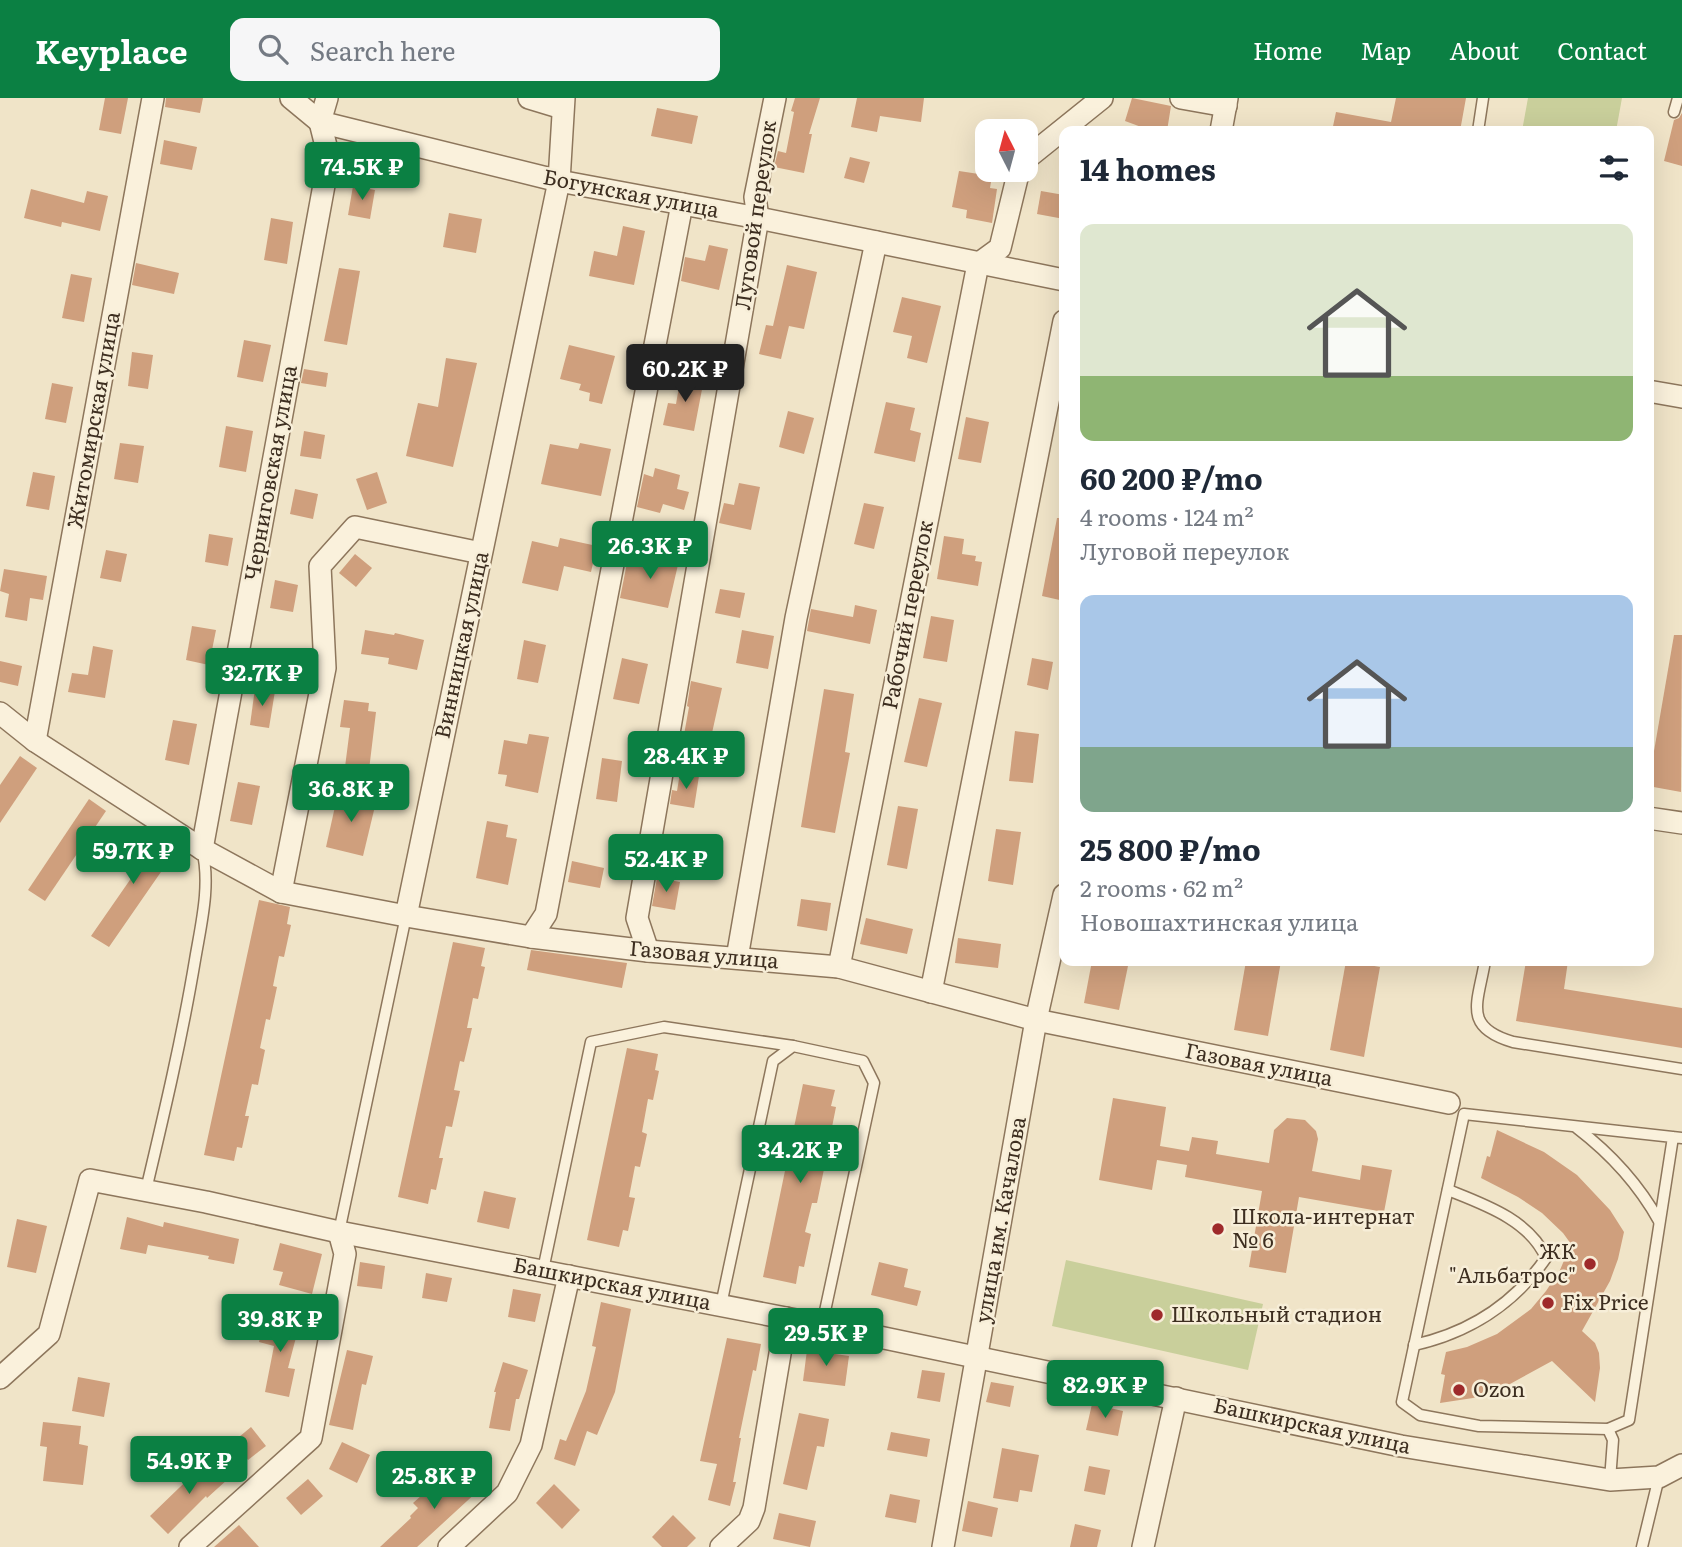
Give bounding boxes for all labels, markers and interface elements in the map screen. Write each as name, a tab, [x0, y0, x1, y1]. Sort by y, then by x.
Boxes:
search box	[230, 18, 720, 81]
text: Keyplace	[35, 25, 188, 74]
icon: search	[254, 30, 292, 68]
text: Search here	[310, 30, 456, 69]
text: Home	[1253, 32, 1322, 67]
text: Map	[1360, 32, 1411, 67]
text: About	[1449, 32, 1519, 67]
text: Contact	[1557, 32, 1647, 67]
street label: Луговой переулок	[725, 117, 782, 311]
north arrow	[975, 119, 1038, 182]
map controls	[975, 119, 1038, 182]
pin: 74.5K ₽	[297, 142, 427, 202]
text: 14 homes	[1080, 146, 1216, 190]
text: 74.5K ₽	[321, 148, 403, 182]
icon: filters	[1595, 149, 1633, 187]
street label: Богунская улица	[541, 159, 723, 224]
icon: home	[1294, 270, 1420, 396]
street label: Житомирская улица	[57, 308, 126, 530]
pin: 60.2K ₽	[620, 344, 750, 404]
text: 60.2K ₽	[642, 350, 728, 384]
street label: Черниговская улица	[234, 362, 303, 583]
text: 60 200 ₽/mo	[1080, 455, 1263, 499]
text: 4 rooms · 124 m²	[1080, 499, 1254, 533]
street label: Рабочий переулок	[872, 517, 939, 712]
pin: 26.3K ₽	[585, 522, 715, 581]
text: 26.3K ₽	[608, 527, 692, 561]
text: Луговой переулок	[1080, 533, 1289, 567]
street label: Винницкая улица	[425, 547, 495, 741]
icon: home	[1294, 641, 1420, 767]
pin: 32.7K ₽	[197, 648, 327, 708]
text: 32.7K ₽	[221, 654, 303, 688]
pin: 28.4K ₽	[621, 732, 751, 791]
text: 28.4K ₽	[644, 737, 728, 771]
pin: 36.8K ₽	[286, 764, 416, 824]
text: 36.8K ₽	[308, 770, 394, 804]
pin: 59.7K ₽	[68, 826, 198, 886]
text: 25 800 ₽/mo	[1080, 826, 1261, 870]
text: 59.7K ₽	[92, 832, 174, 866]
pin: 52.4K ₽	[601, 834, 731, 894]
text: 52.4K ₽	[624, 840, 708, 874]
text: 2 rooms · 62 m²	[1080, 870, 1243, 904]
text: Новошахтинская улица	[1080, 904, 1358, 938]
street label: Газовая улица	[628, 931, 781, 975]
street label: Газовая улица	[1183, 1033, 1337, 1092]
street label: улица им. Качалова	[965, 1113, 1032, 1325]
pin: 34.2K ₽	[735, 1126, 865, 1185]
text: 34.2K ₽	[758, 1131, 842, 1165]
place label: Школа-интернат № 6	[1232, 1199, 1415, 1254]
marker: Школа-интернат № 6	[1210, 1221, 1226, 1237]
place label: ЖК "Альбатрос"	[1449, 1234, 1577, 1289]
street label: Башкирская улица	[511, 1247, 715, 1316]
marker: ЖК "Альбатрос"	[1582, 1256, 1598, 1272]
place label: Fix Price	[1562, 1285, 1649, 1316]
pin: 39.8K ₽	[215, 1294, 345, 1354]
marker: Fix Price	[1540, 1295, 1556, 1311]
place label: Школьный стадион	[1171, 1297, 1382, 1328]
text: 39.8K ₽	[238, 1300, 322, 1334]
marker: Школьный стадион	[1149, 1307, 1165, 1323]
pin: 29.5K ₽	[761, 1308, 891, 1368]
text: 29.5K ₽	[784, 1314, 868, 1348]
pin: 82.9K ₽	[1040, 1360, 1170, 1420]
text: 82.9K ₽	[1063, 1366, 1147, 1400]
place label: Ozon	[1473, 1372, 1525, 1403]
marker: Ozon	[1451, 1382, 1467, 1398]
street label: Башкирская улица	[1211, 1387, 1415, 1460]
pin: 54.9K ₽	[124, 1436, 254, 1496]
text: 54.9K ₽	[146, 1442, 232, 1476]
pin: 25.8K ₽	[369, 1452, 499, 1511]
text: 25.8K ₽	[392, 1457, 476, 1491]

